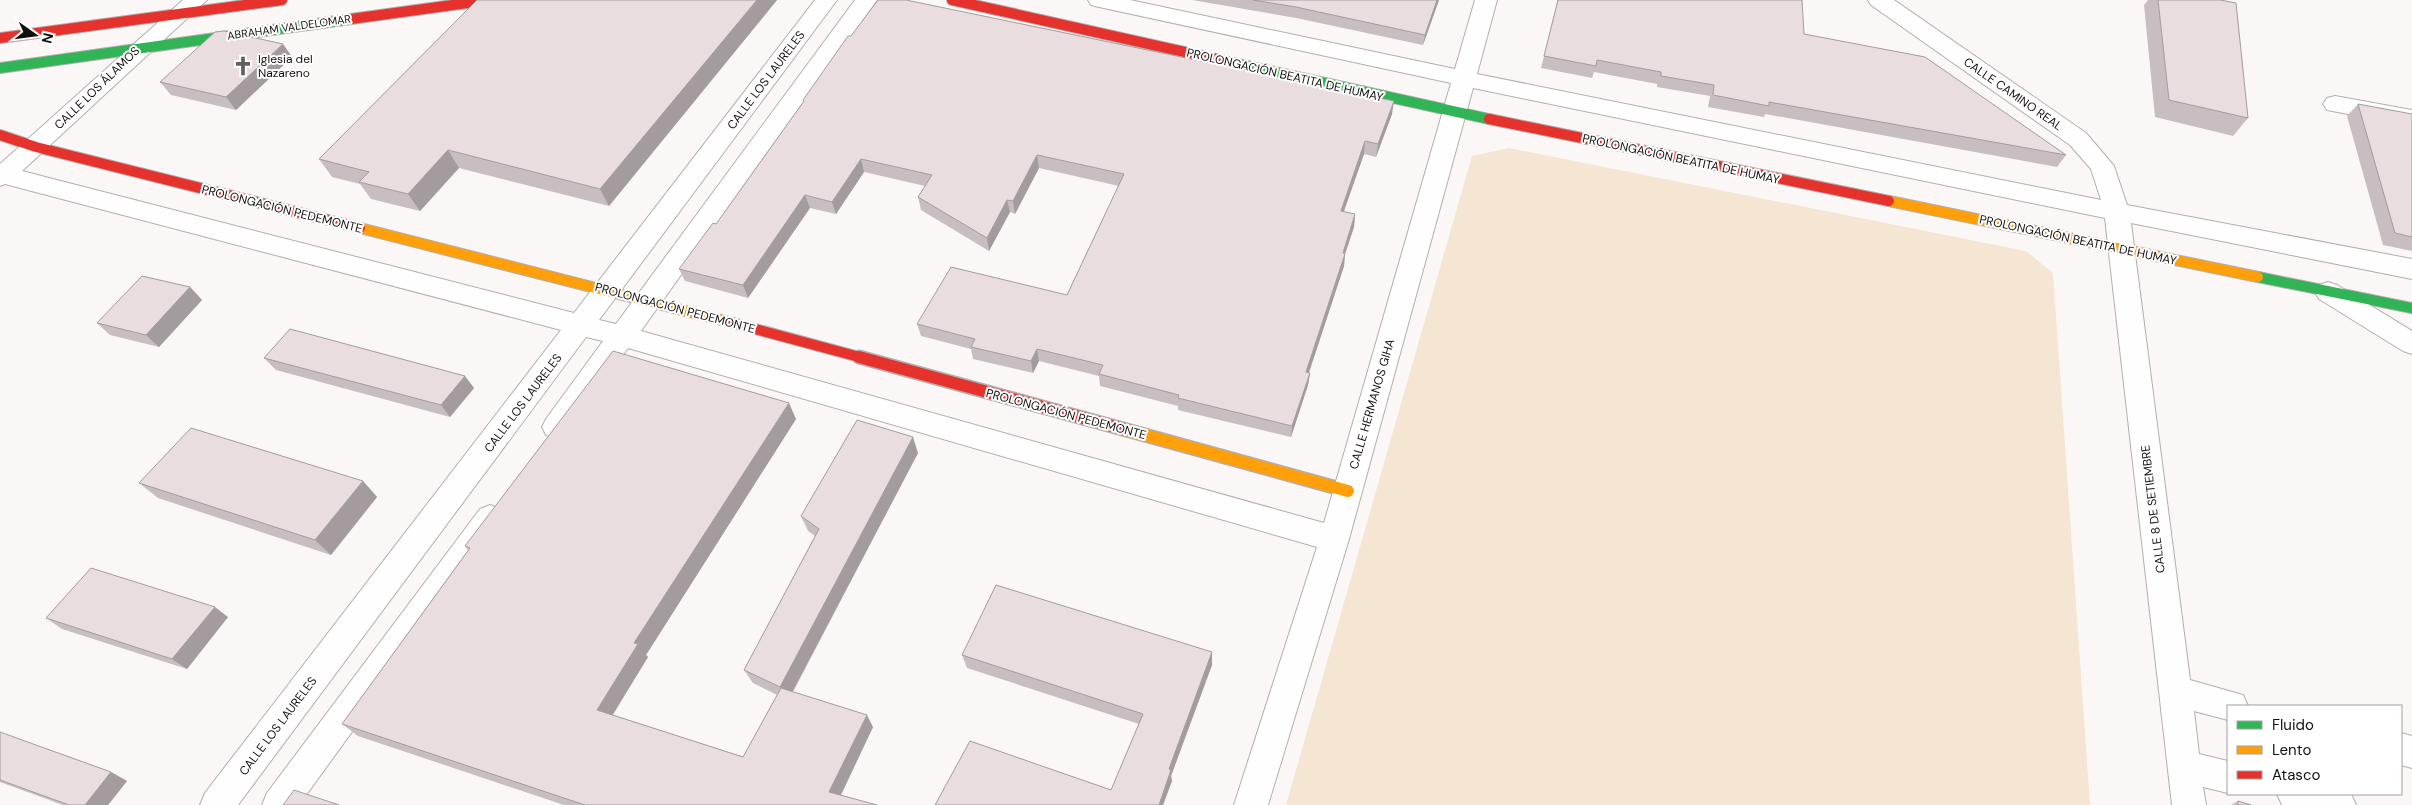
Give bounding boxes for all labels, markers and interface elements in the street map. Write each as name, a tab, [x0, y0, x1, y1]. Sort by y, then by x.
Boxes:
north arrow	[10, 10, 60, 60]
street label: ABRAHAM VALDELOMAR	[226, 11, 352, 43]
street label: CALLE LOS LAURELES	[724, 27, 808, 133]
text: N	[38, 31, 58, 45]
street label: CALLE LOS ÁLAMOS	[51, 43, 143, 133]
street label: PROLONGACIÓN BEATITA DE HUMAY	[1185, 45, 1385, 105]
place label: Iglesia del Nazareno	[258, 51, 313, 81]
street label: CALLE CAMINO REAL	[1960, 54, 2066, 134]
church icon: Iglesia del Nazareno	[232, 55, 254, 77]
street label: PROLONGACIÓN BEATITA DE HUMAY	[1581, 130, 1781, 188]
street label: PROLONGACIÓN PEDEMONTE	[200, 181, 364, 237]
street label: PROLONGACIÓN BEATITA DE HUMAY	[1978, 211, 2178, 269]
street label: PROLONGACIÓN PEDEMONTE	[593, 279, 757, 337]
street label: CALLE HERMANOS GIHA	[1346, 337, 1398, 471]
street label: CALLE LOS LAURELES	[481, 350, 565, 456]
street label: PROLONGACIÓN PEDEMONTE	[984, 385, 1148, 443]
street label: CALLE 8 DE SETIEMBRE	[2137, 444, 2169, 574]
street label: CALLE LOS LAURELES	[236, 673, 320, 779]
legend	[2227, 705, 2402, 795]
text: Fluido	[2272, 715, 2314, 735]
text: Lento	[2272, 740, 2311, 760]
text: Atasco	[2272, 765, 2320, 785]

